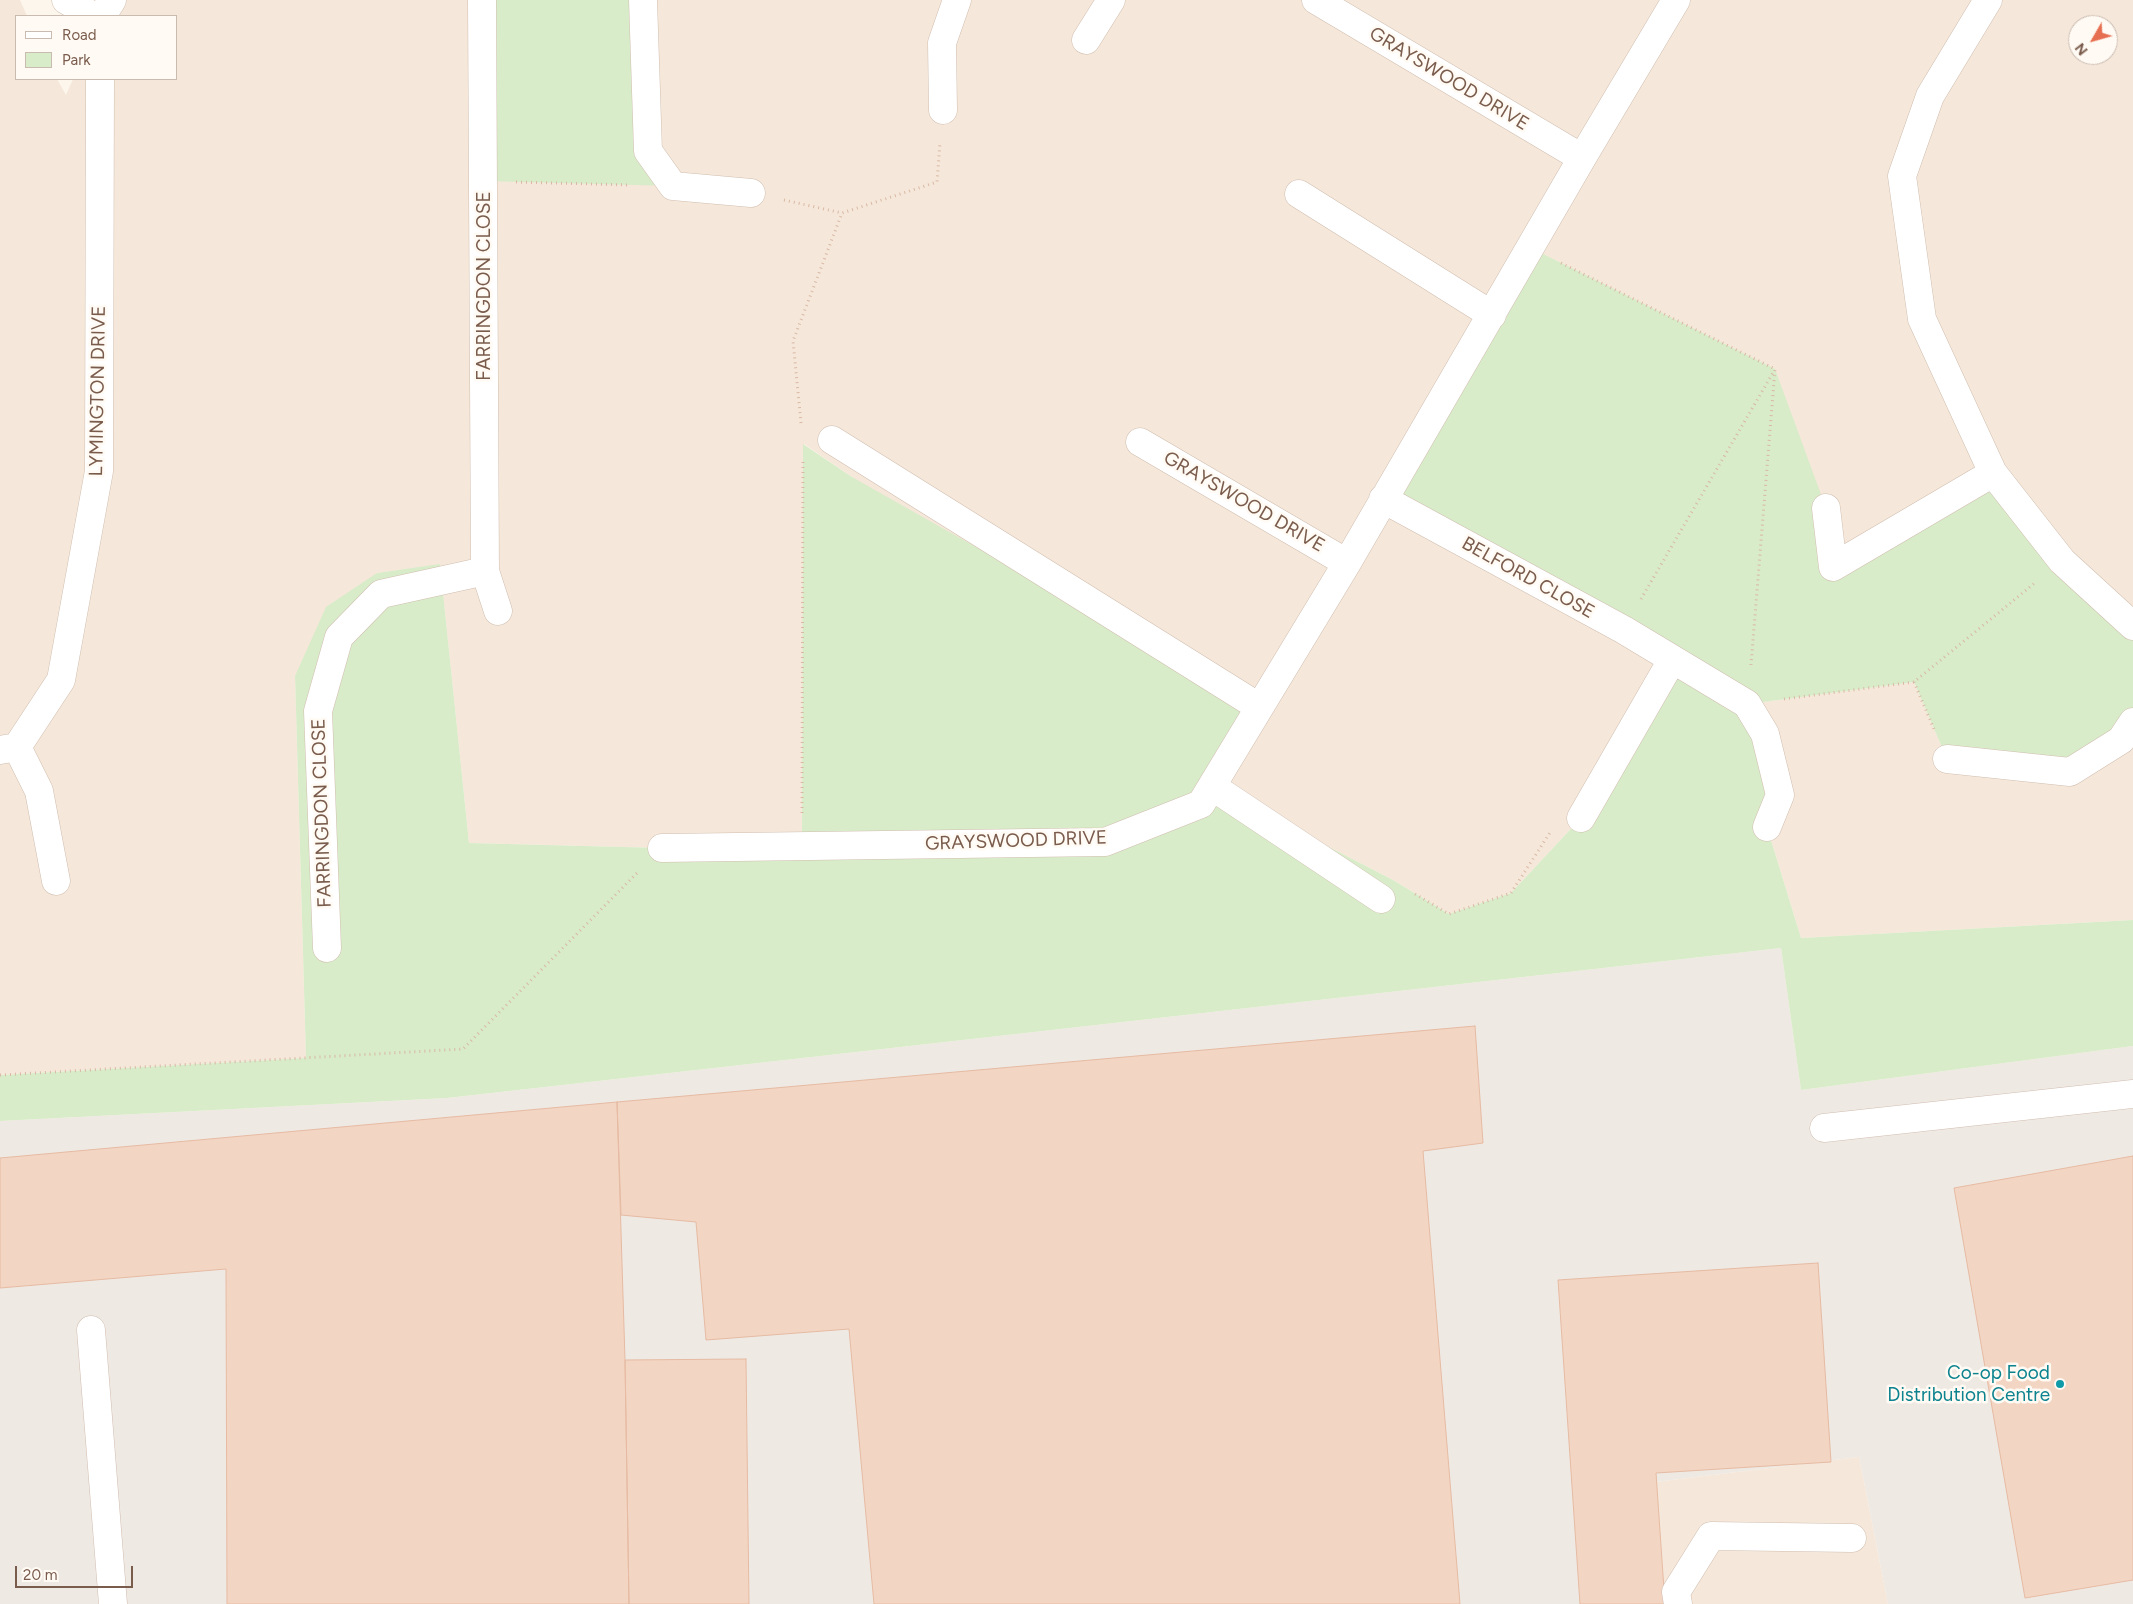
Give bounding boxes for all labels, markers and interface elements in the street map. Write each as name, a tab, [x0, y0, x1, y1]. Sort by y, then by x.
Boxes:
legend	[15, 15, 178, 80]
north arrow	[2068, 15, 2118, 65]
street label: GRAYSWOOD DRIVE	[1365, 22, 1533, 136]
text: Road	[62, 26, 97, 44]
text: N	[2072, 39, 2092, 58]
text: Park	[62, 51, 91, 69]
street label: FARRINGDON CLOSE	[473, 191, 495, 381]
street label: LYMINGTON DRIVE	[85, 305, 111, 477]
street label: GRAYSWOOD DRIVE	[1159, 447, 1329, 557]
street label: BELFORD CLOSE	[1458, 532, 1598, 624]
street label: FARRINGDON CLOSE	[307, 718, 337, 908]
street label: GRAYSWOOD DRIVE	[925, 826, 1107, 856]
place label: Co-op Food Distribution Centre	[1887, 1362, 2050, 1406]
marker: Co-op Food Distribution Centre	[2054, 1378, 2066, 1390]
scale bar	[18, 1556, 135, 1588]
text: 20 m	[23, 1566, 57, 1584]

